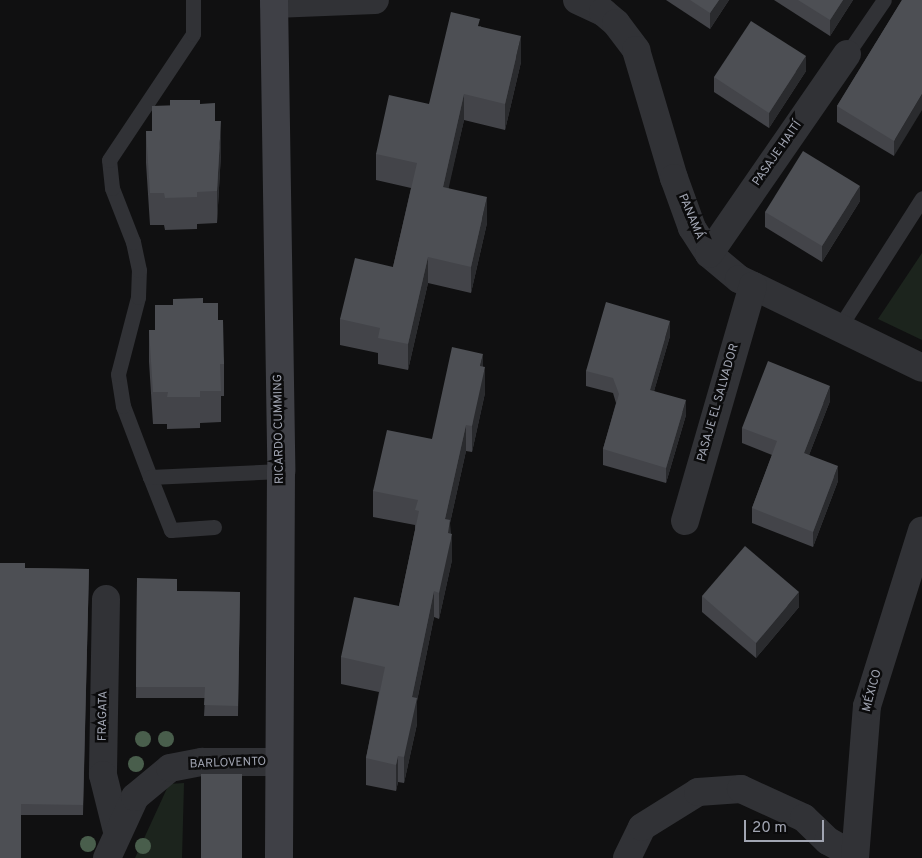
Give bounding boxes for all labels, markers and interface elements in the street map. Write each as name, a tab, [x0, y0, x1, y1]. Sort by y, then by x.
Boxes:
street label: PASAJE HAITÍ	[750, 119, 806, 189]
street label: PANAMÁ	[674, 192, 706, 242]
street label: PASAJE EL SALVADOR	[695, 342, 743, 464]
street label: RICARDO CUMMING	[272, 374, 288, 484]
street label: MÉXICO	[860, 668, 886, 714]
street label: FRAGATA	[96, 691, 112, 741]
street label: BARLOVENTO	[189, 755, 267, 773]
scale bar	[747, 810, 827, 842]
text: 20 m	[752, 819, 787, 838]

